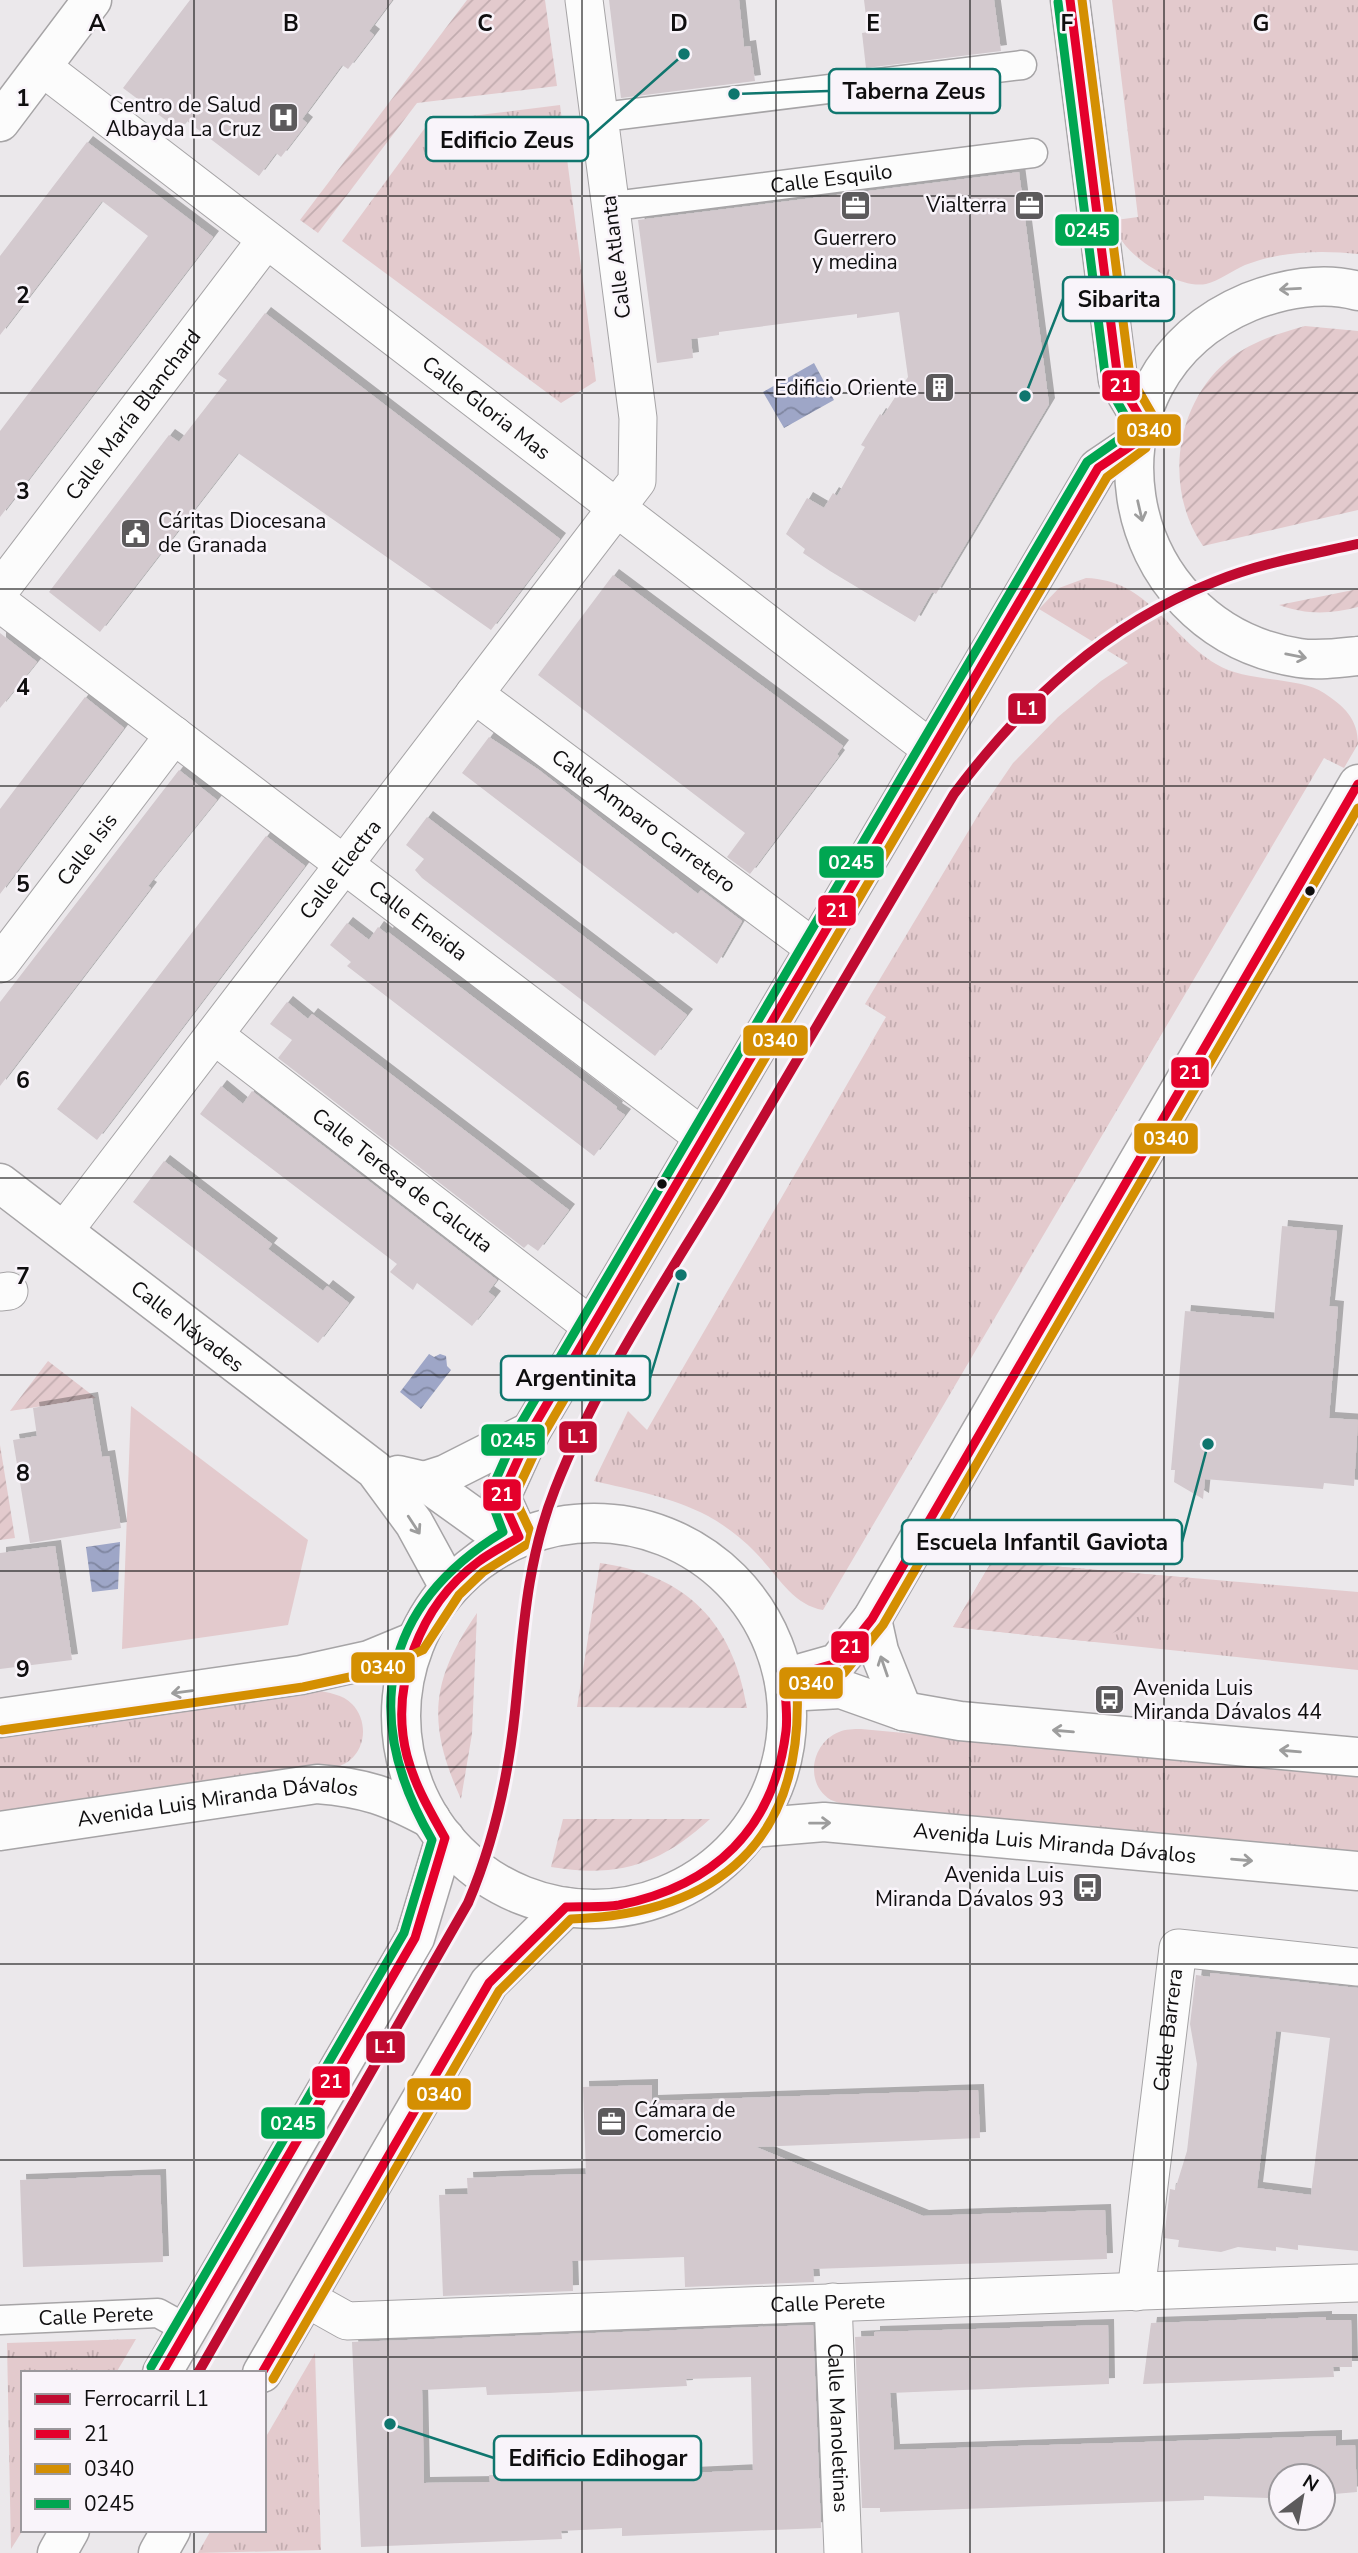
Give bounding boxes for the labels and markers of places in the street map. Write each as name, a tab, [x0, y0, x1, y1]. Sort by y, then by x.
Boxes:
callout: Taberna Zeus	[829, 69, 1000, 113]
place label: Centro de Salud Albayda La Cruz	[106, 91, 261, 143]
hospital icon: Centro de Salud Albayda La Cruz	[267, 100, 301, 134]
callout: Edificio Zeus	[426, 117, 588, 161]
office icon: Vialterra	[1013, 188, 1047, 222]
office icon: Guerrero y medina	[838, 189, 872, 223]
place label: Vialterra	[925, 191, 1007, 219]
place label: Guerrero y medina	[812, 224, 898, 276]
callout: Sibarita	[1063, 277, 1174, 321]
building icon: Edificio Oriente	[923, 371, 957, 405]
place label: Edificio Oriente	[774, 374, 917, 402]
place label: Cáritas Diocesana de Granada	[158, 507, 326, 559]
public building icon: Cáritas Diocesana de Granada	[118, 516, 152, 550]
unlabelled marker	[1303, 884, 1317, 898]
unlabelled marker	[655, 1177, 669, 1191]
callout: Argentinita	[501, 1356, 650, 1400]
callout: Escuela Infantil Gaviota	[902, 1520, 1182, 1564]
place label: Avenida Luis Miranda Dávalos 44	[1133, 1674, 1322, 1726]
bus stop icon: Avenida Luis Miranda Dávalos 44	[1093, 1683, 1127, 1717]
place label: Avenida Luis Miranda Dávalos 93	[875, 1861, 1064, 1913]
bus stop icon: Avenida Luis Miranda Dávalos 93	[1070, 1870, 1104, 1904]
place label: Cámara de Comercio	[634, 2096, 735, 2148]
office icon: Cámara de Comercio	[594, 2105, 628, 2139]
callout: Edificio Edihogar	[494, 2436, 701, 2480]

